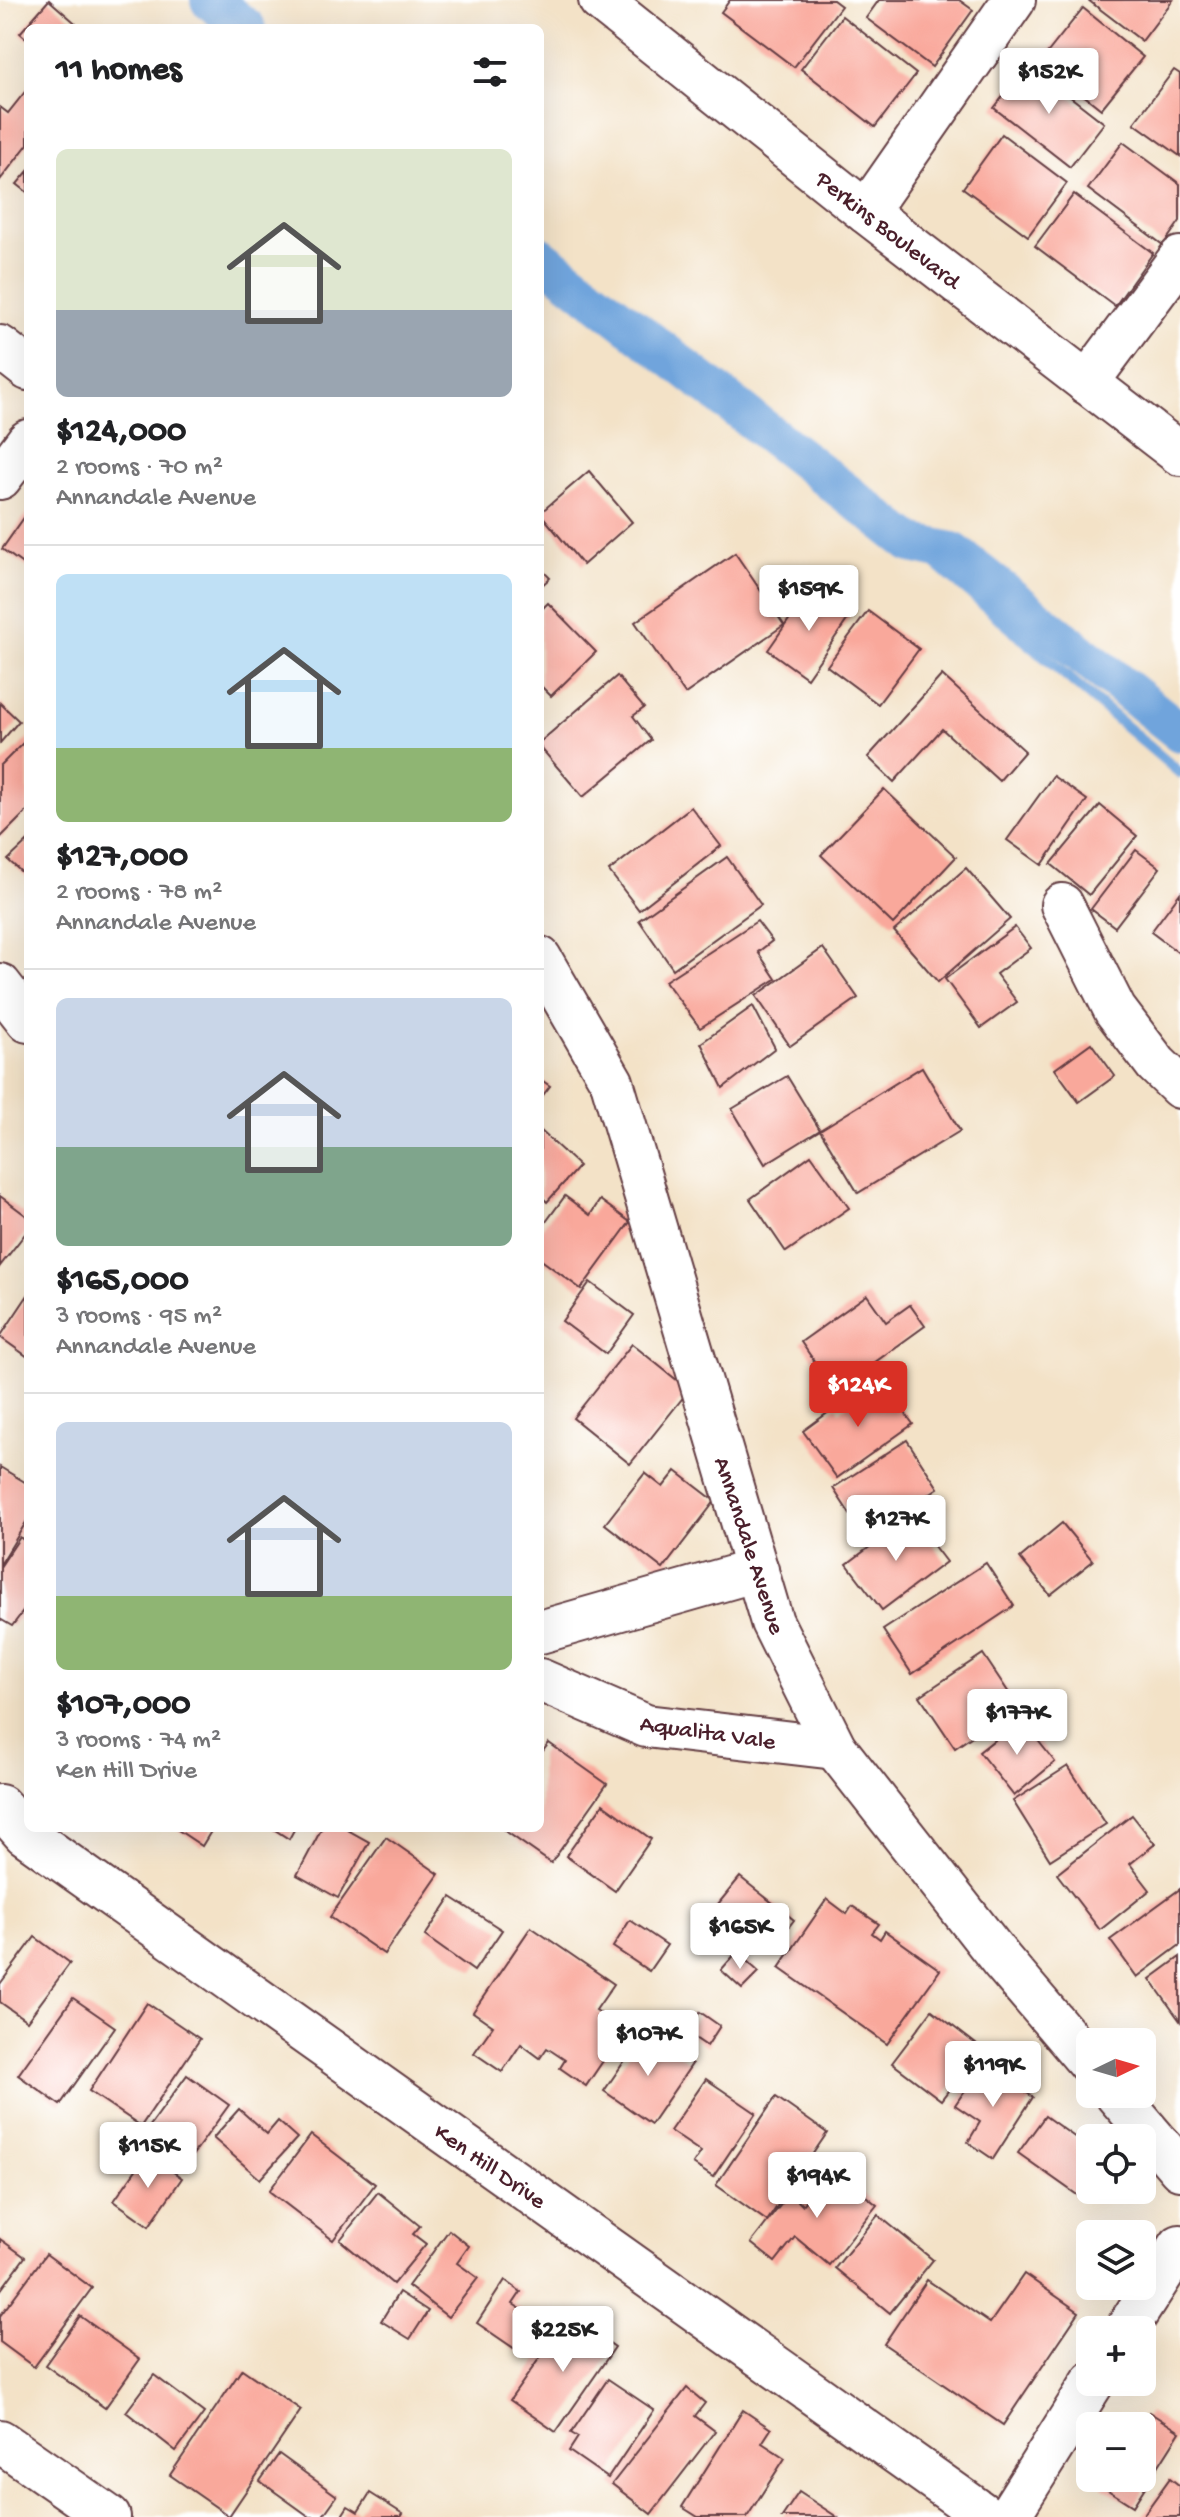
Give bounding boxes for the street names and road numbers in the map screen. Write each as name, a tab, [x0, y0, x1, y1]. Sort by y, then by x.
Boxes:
street label: Perkins Boulevard	[808, 166, 967, 299]
street label: Annandale Avenue	[705, 1454, 790, 1639]
street label: Aqualita Vale	[638, 1711, 778, 1758]
street label: Ken Hill Drive	[427, 2119, 551, 2217]

